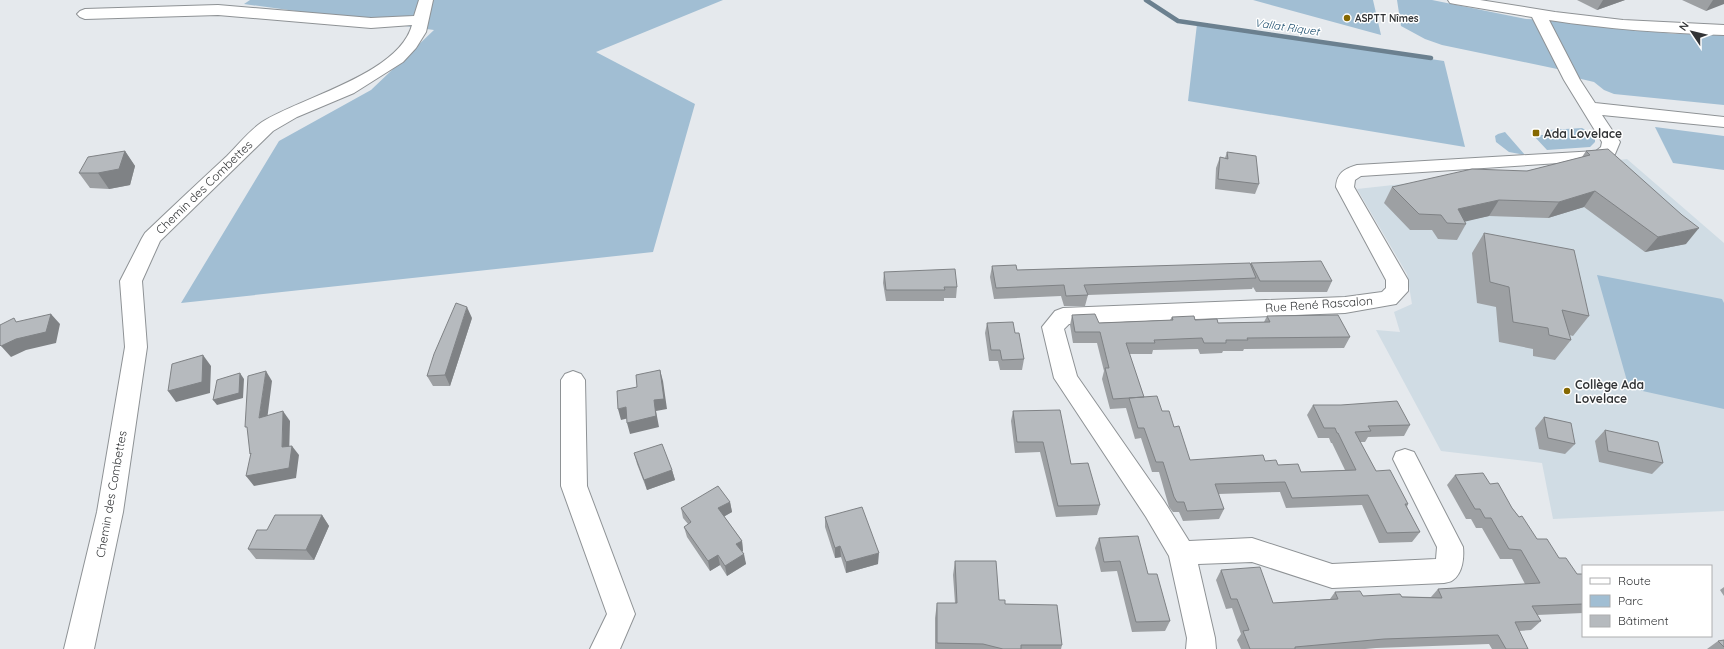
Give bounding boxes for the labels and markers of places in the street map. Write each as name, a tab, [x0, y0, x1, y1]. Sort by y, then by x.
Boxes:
place label: ASPTT Nîmes	[1355, 12, 1419, 25]
marker: ASPTT Nîmes	[1342, 13, 1352, 23]
place label: Ada Lovelace	[1544, 126, 1622, 141]
marker: Ada Lovelace	[1531, 128, 1541, 138]
place label: Collège Ada Lovelace	[1575, 377, 1644, 406]
marker: Collège Ada Lovelace	[1562, 386, 1572, 396]

